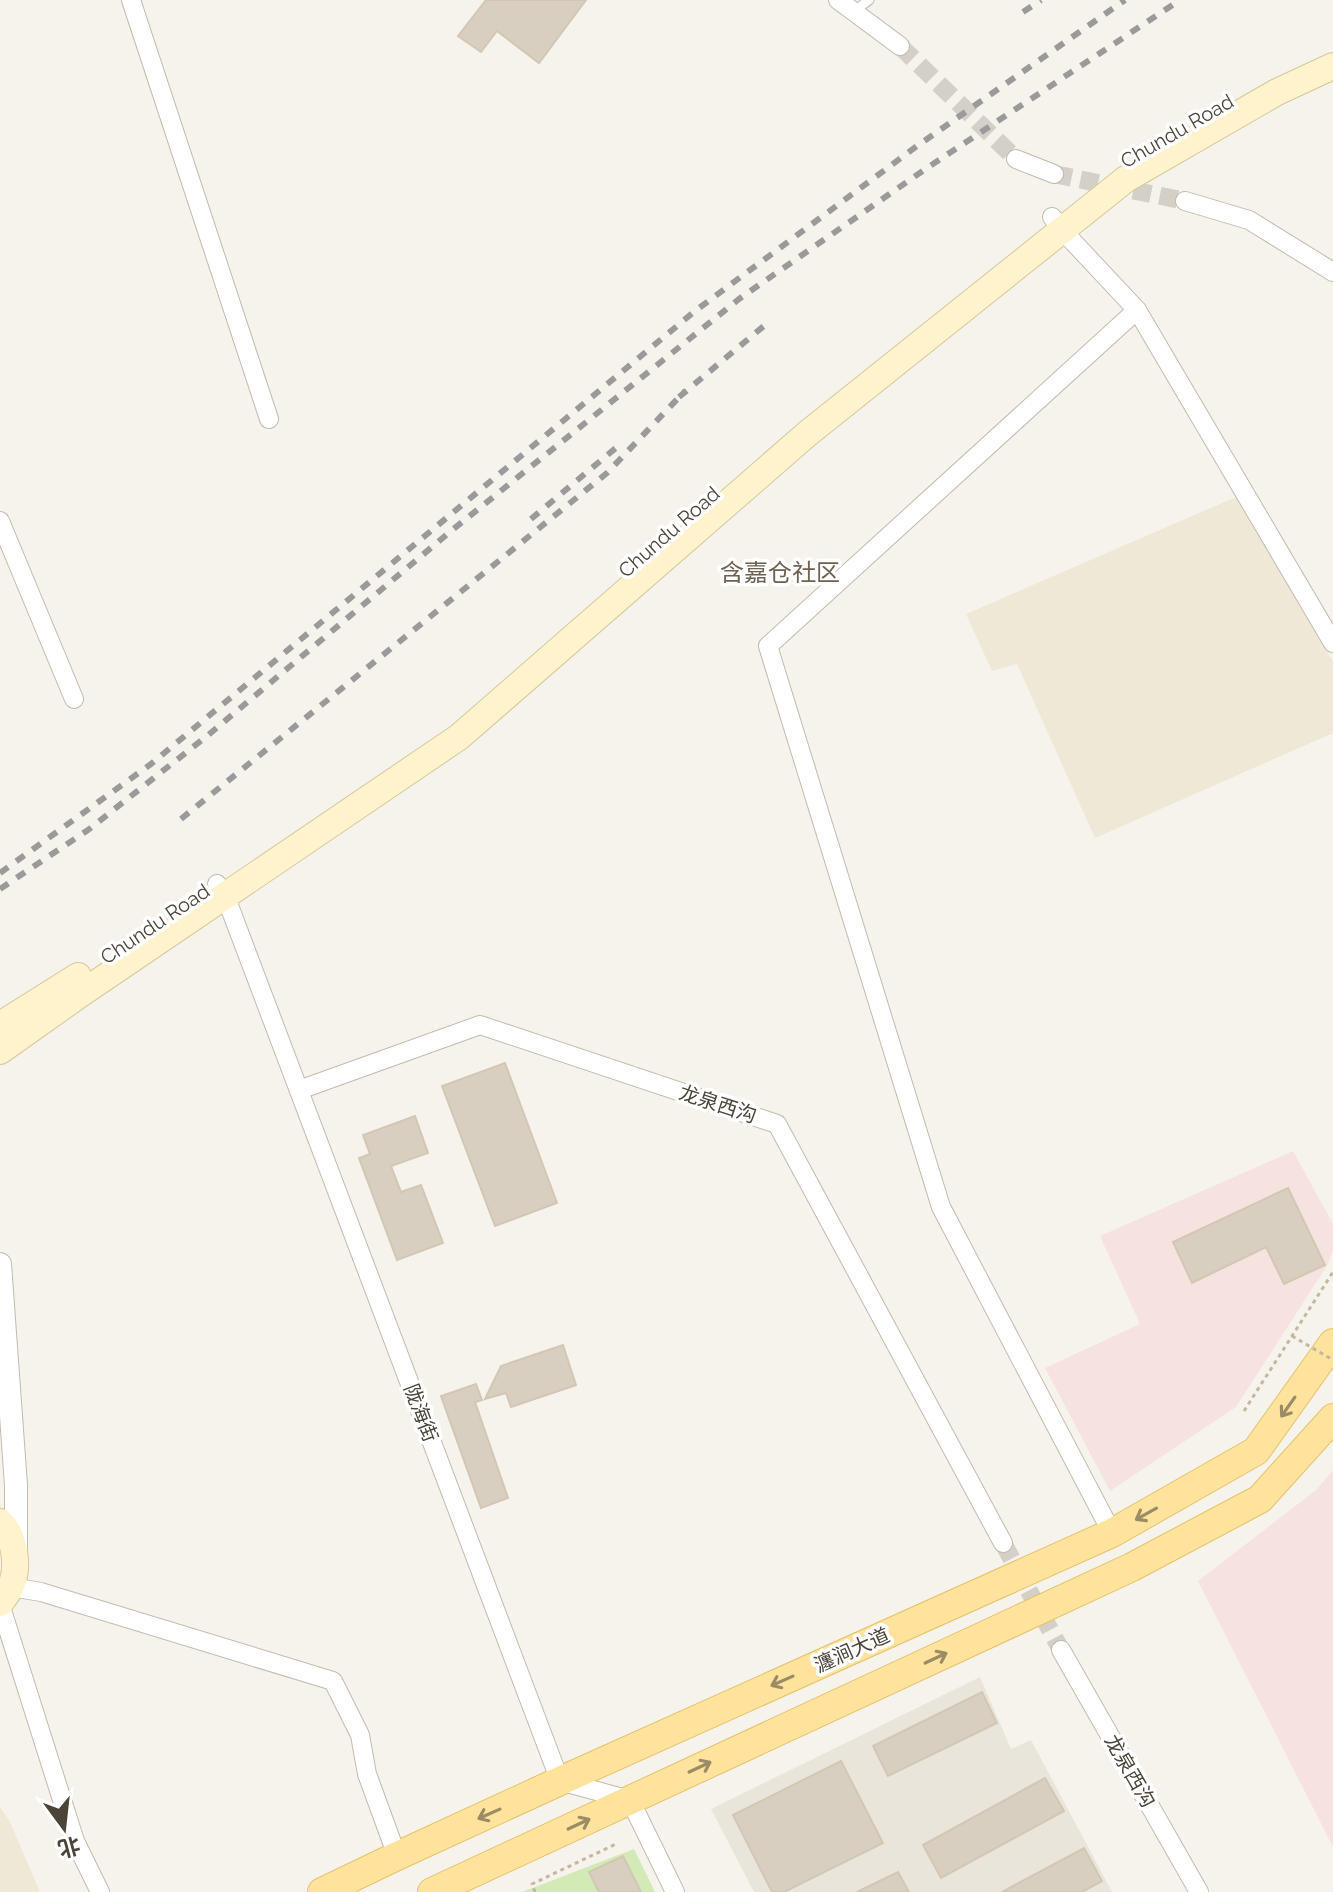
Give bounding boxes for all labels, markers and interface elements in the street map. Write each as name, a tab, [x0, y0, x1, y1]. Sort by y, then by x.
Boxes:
street label: Chundu Road	[1116, 89, 1238, 173]
street label: Chundu Road	[613, 482, 725, 582]
district label: 含嘉仓社区	[720, 558, 840, 587]
street label: Chundu Road	[96, 879, 214, 969]
street label: 龙泉西沟	[676, 1080, 760, 1128]
street label: 陇海街	[399, 1381, 443, 1445]
one-way arrow	[1280, 1395, 1296, 1417]
one-way arrow	[1134, 1507, 1158, 1522]
street label: 瀍涧大道	[811, 1623, 893, 1677]
one-way arrow	[924, 1649, 948, 1664]
one-way arrow	[771, 1674, 795, 1689]
street label: 龙泉西沟	[1100, 1730, 1160, 1812]
one-way arrow	[688, 1759, 712, 1774]
north arrow	[24, 1788, 104, 1868]
one-way arrow	[477, 1807, 502, 1822]
one-way arrow	[567, 1816, 591, 1831]
text: 北	[55, 1832, 83, 1863]

